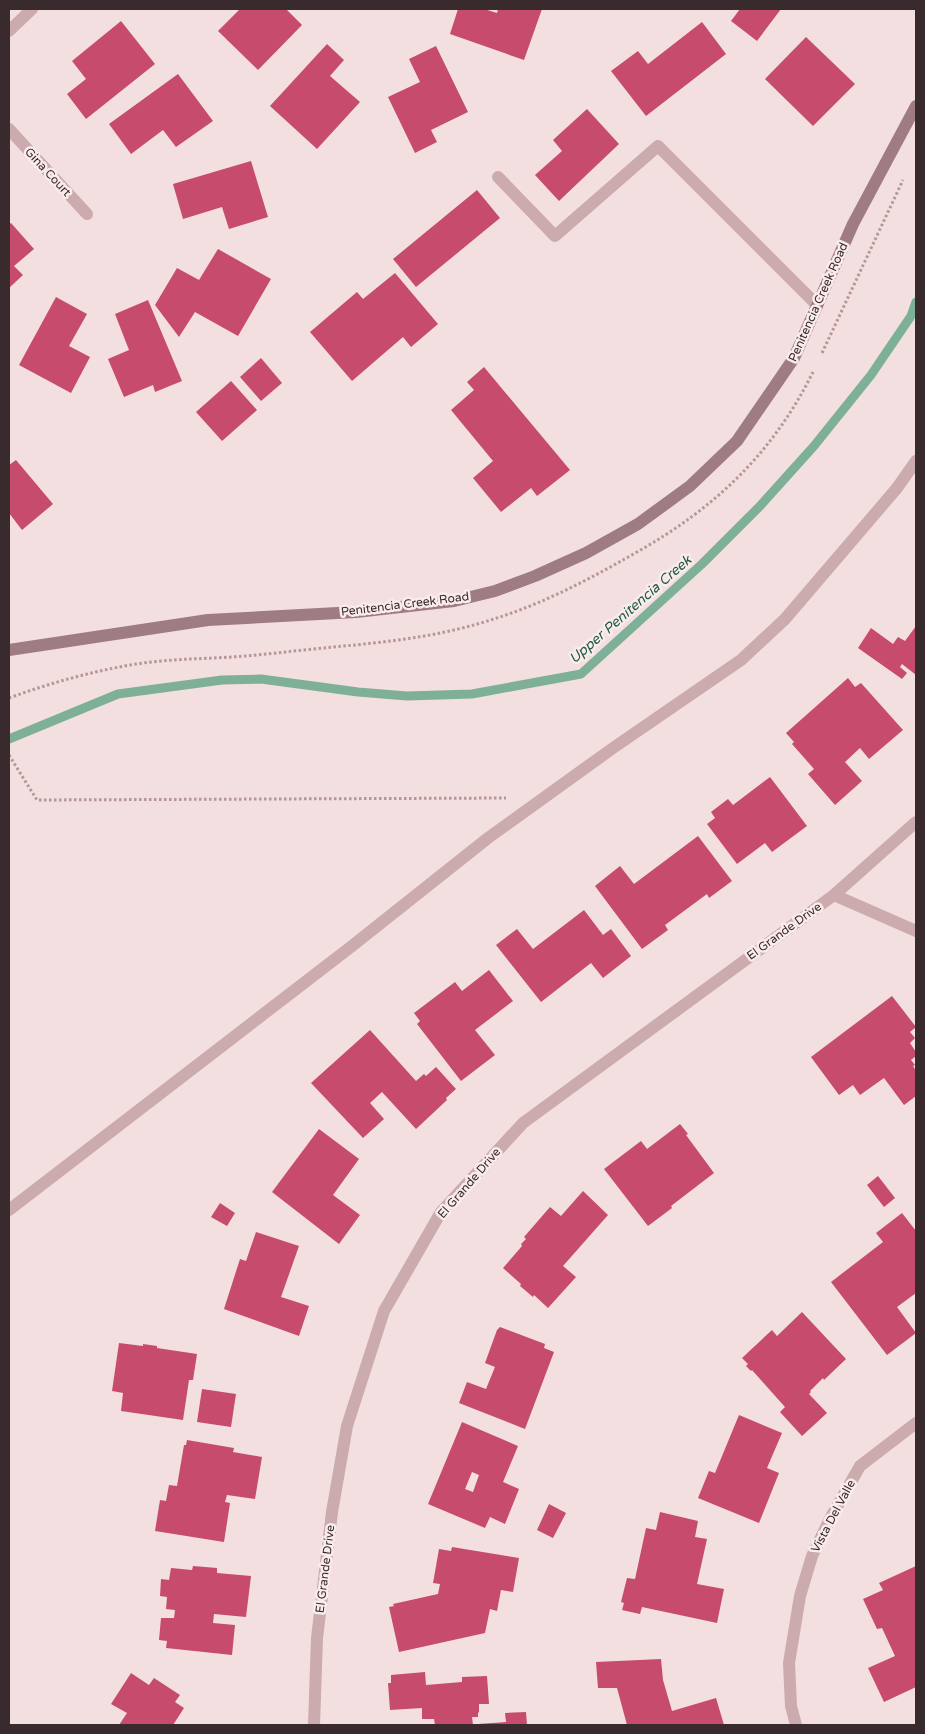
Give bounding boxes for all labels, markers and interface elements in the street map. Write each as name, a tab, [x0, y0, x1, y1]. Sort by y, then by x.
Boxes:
street label: Gina Court	[22, 145, 74, 199]
street label: Penitencia Creek Road	[785, 240, 851, 364]
water label: Upper Penitencia Creek	[566, 551, 696, 667]
street label: Penitencia Creek Road	[340, 589, 470, 619]
street label: El Grande Drive	[744, 899, 824, 963]
street label: El Grande Drive	[435, 1145, 503, 1221]
street label: Vista Del Valle	[808, 1477, 858, 1555]
street label: El Grande Drive	[313, 1524, 337, 1614]

